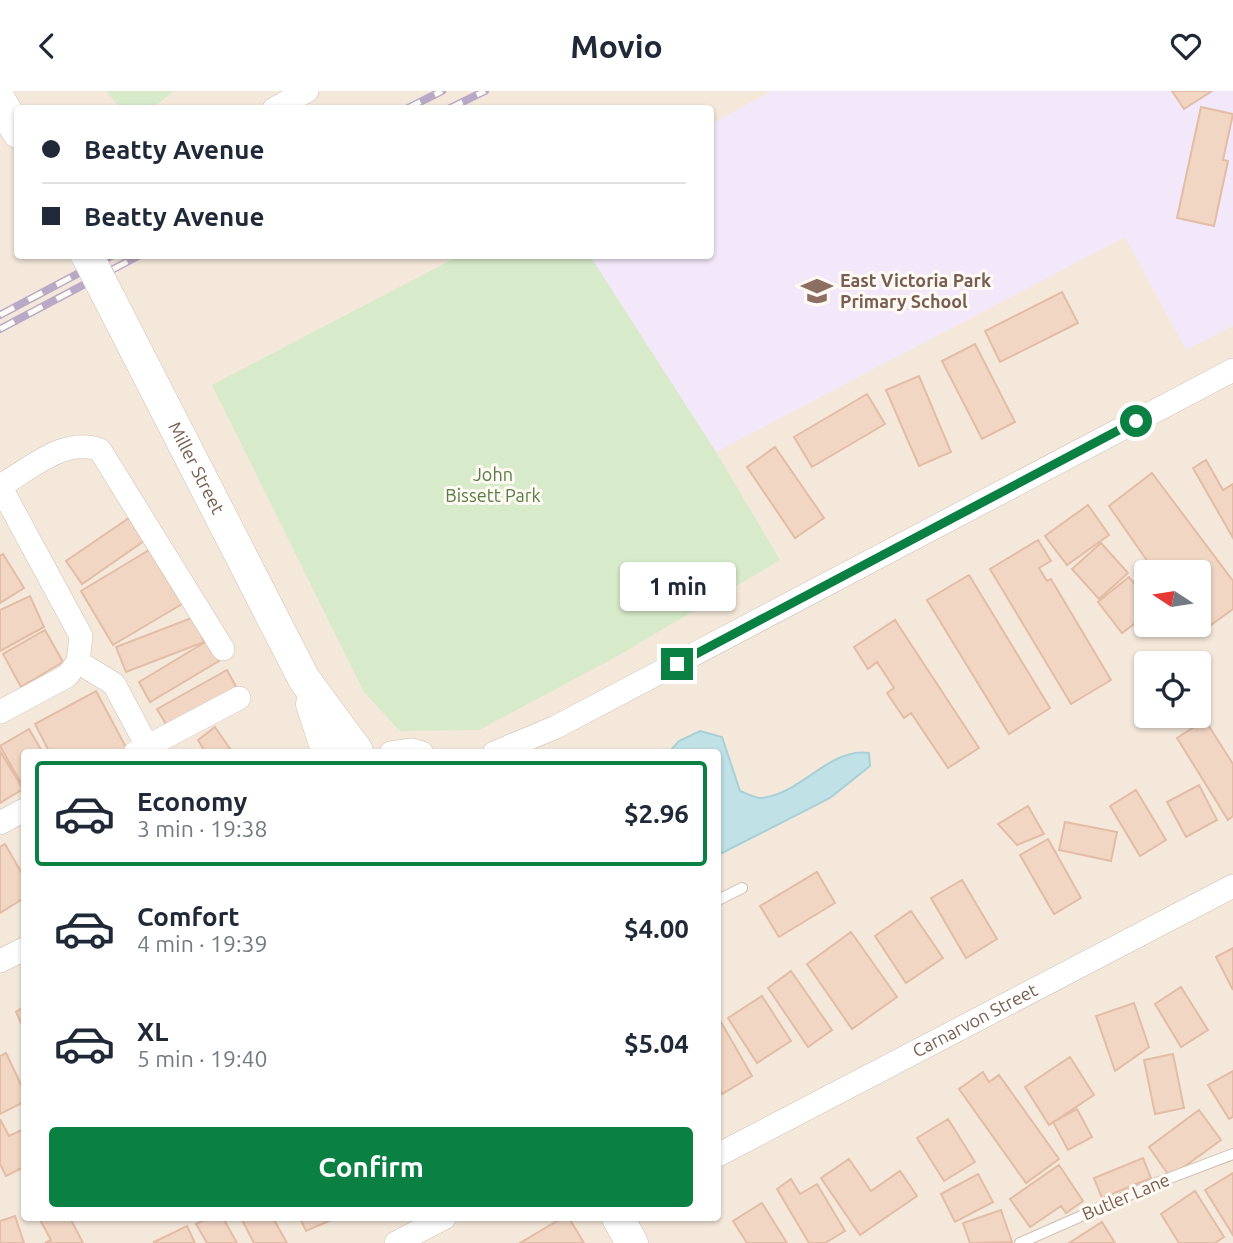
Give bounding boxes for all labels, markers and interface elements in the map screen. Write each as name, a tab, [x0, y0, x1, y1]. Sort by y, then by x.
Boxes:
icon: back	[28, 27, 66, 65]
icon: heart	[1167, 27, 1205, 65]
text: Movio	[570, 28, 663, 64]
text: Beatty Avenue	[84, 135, 264, 164]
text: Beatty Avenue	[84, 202, 264, 231]
place label: East Victoria Park Primary School	[840, 270, 991, 311]
school or university icon: East Victoria Park Primary School	[800, 274, 834, 308]
route start	[1120, 405, 1152, 437]
street label: Miller Street	[165, 418, 229, 517]
park label: John Bissett Park	[445, 464, 541, 505]
north arrow	[1134, 560, 1211, 637]
map controls	[1134, 560, 1211, 728]
callout: 1 min	[619, 563, 735, 611]
text: 1 min	[649, 574, 707, 599]
route end	[661, 648, 693, 680]
button: locate	[1134, 651, 1211, 728]
icon: car	[53, 782, 116, 845]
text: Economy	[137, 787, 247, 816]
text: $2.96	[624, 799, 689, 828]
text: 3 min · 19:38	[137, 816, 268, 841]
icon: car	[53, 897, 116, 960]
text: Comfort	[137, 902, 240, 931]
text: $4.00	[624, 914, 689, 943]
text: 4 min · 19:39	[137, 931, 268, 956]
street label: Carnarvon Street	[909, 979, 1040, 1061]
icon: car	[53, 1012, 116, 1075]
text: XL	[137, 1017, 168, 1046]
text: $5.04	[624, 1029, 689, 1058]
text: 5 min · 19:40	[137, 1046, 268, 1071]
button: Confirm	[49, 1127, 693, 1207]
street label: Butler Lane	[1079, 1169, 1172, 1223]

